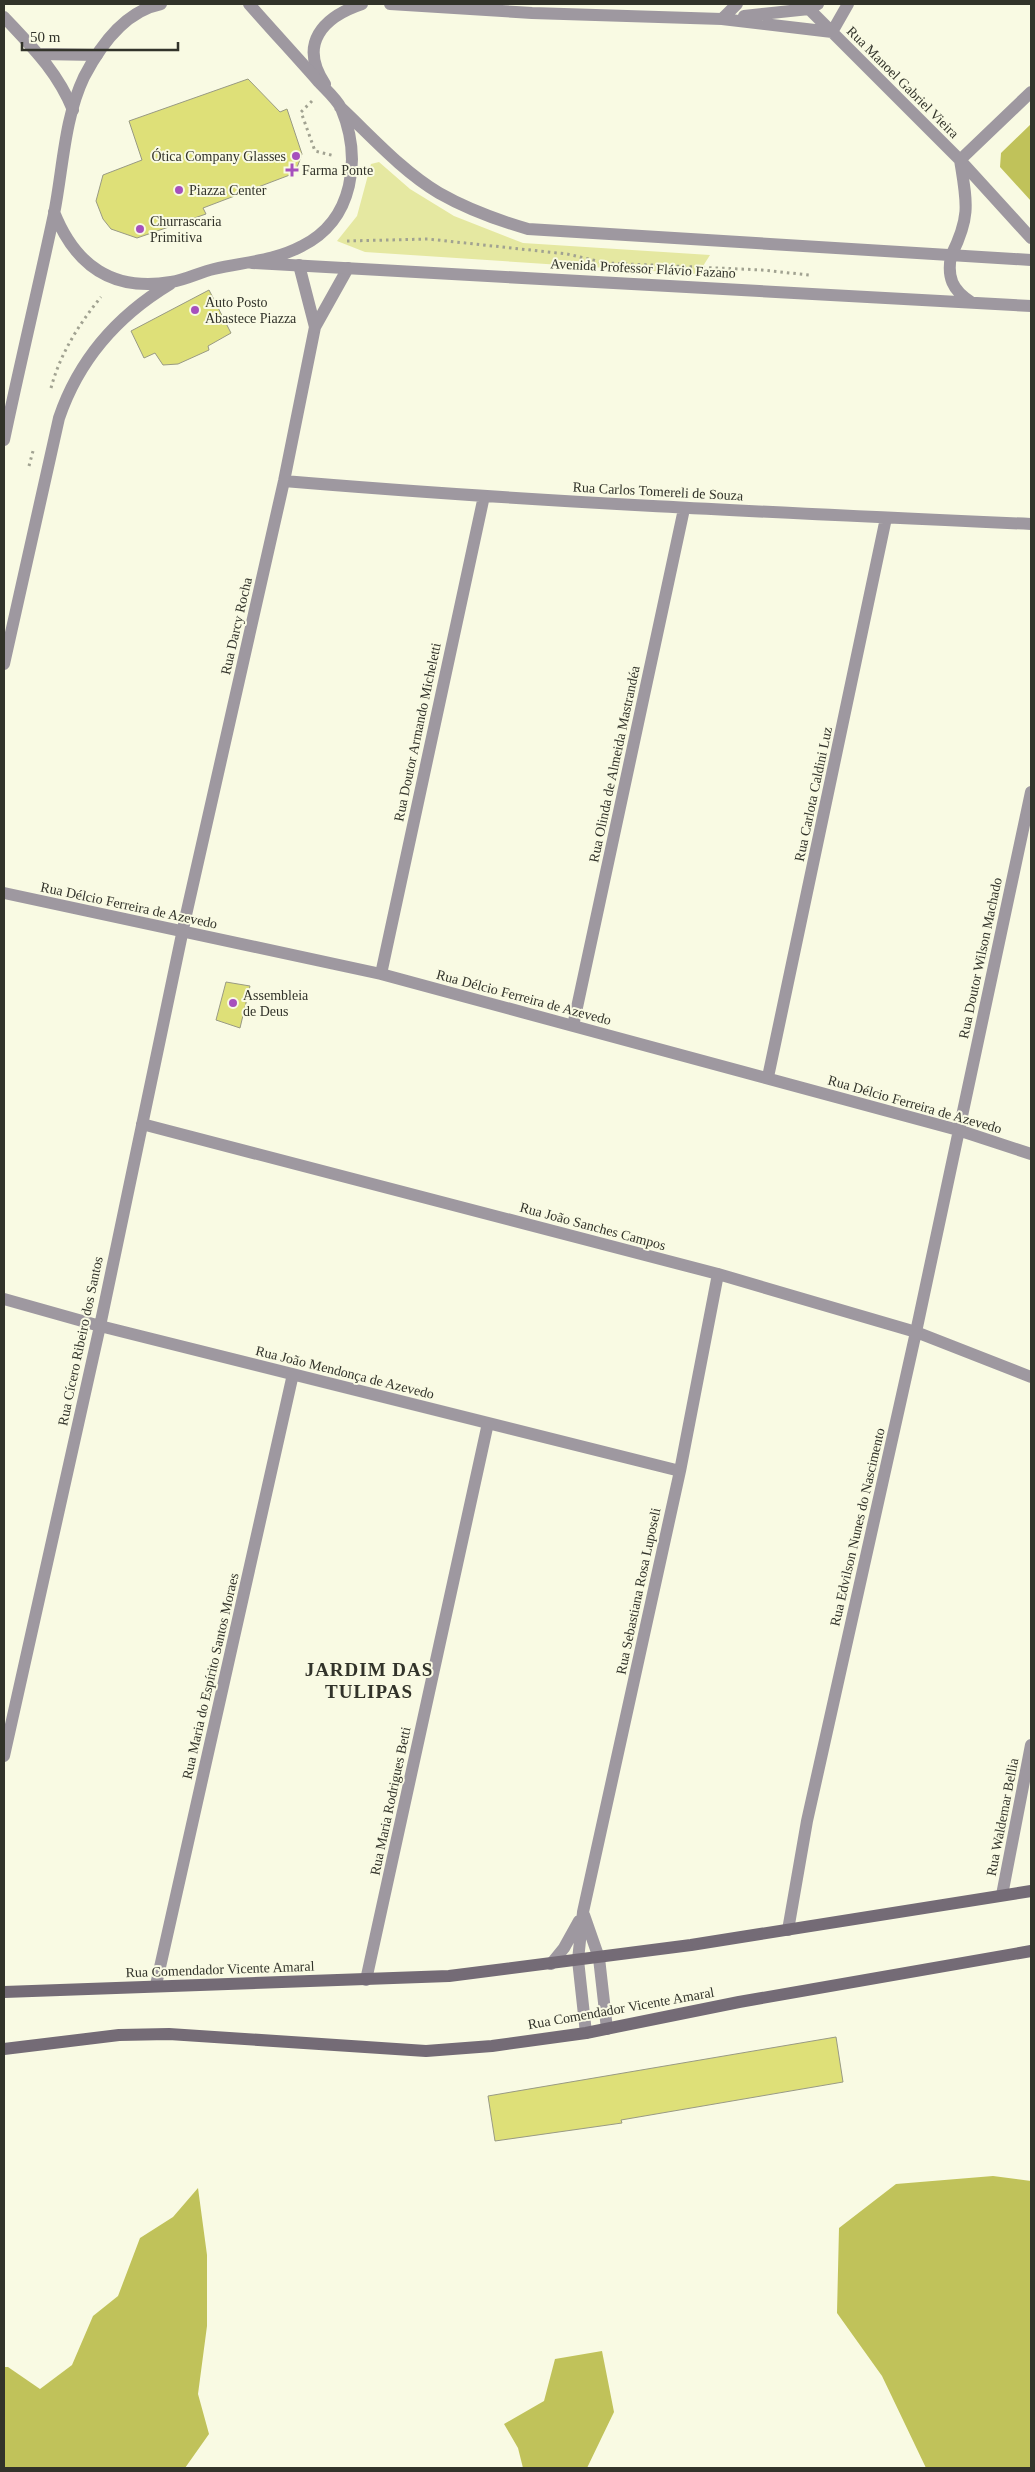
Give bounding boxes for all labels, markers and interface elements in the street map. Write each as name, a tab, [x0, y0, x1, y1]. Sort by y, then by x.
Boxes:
scale bar	[22, 20, 179, 52]
street label: Rua Manoel Gabriel Vieira	[844, 23, 962, 142]
text: 50 m	[30, 29, 61, 45]
place label: Ótica Company Glasses	[151, 148, 286, 164]
marker: Ótica Company Glasses	[290, 150, 302, 162]
place label: Farma Ponte	[302, 163, 373, 178]
marker: Farma Ponte	[286, 164, 298, 176]
place label: Piazza Center	[189, 183, 267, 198]
marker: Piazza Center	[173, 184, 185, 196]
place label: Churrascaria Primitiva	[150, 214, 222, 245]
marker: Churrascaria Primitiva	[134, 223, 146, 235]
street label: Avenida Professor Flávio Fazano	[550, 256, 736, 281]
place label: Auto Posto Abastece Piazza	[205, 295, 297, 326]
marker: Auto Posto Abastece Piazza	[189, 304, 201, 316]
street label: Rua Carlos Tomereli de Souza	[572, 480, 744, 503]
street label: Rua Darcy Rocha	[218, 575, 255, 676]
street label: Rua Doutor Armando Micheletti	[391, 641, 444, 823]
street label: Rua Olinda de Almeida Mastrandéa	[586, 664, 643, 864]
street label: Rua Carlota Caldini Luz	[792, 725, 835, 863]
street label: Rua Doutor Wilson Machado	[956, 876, 1005, 1040]
street label: Rua Délcio Ferreira de Azevedo	[39, 879, 219, 932]
street label: Rua Délcio Ferreira de Azevedo	[435, 967, 613, 1028]
place label: Assembleia de Deus	[243, 988, 309, 1019]
marker: Assembleia de Deus	[227, 997, 239, 1009]
street label: Rua Délcio Ferreira de Azevedo	[826, 1072, 1004, 1137]
street label: Rua João Sanches Campos	[518, 1200, 667, 1253]
street label: Rua Cícero Ribeiro dos Santos	[55, 1255, 106, 1427]
street label: Rua João Mendonça de Azevedo	[254, 1343, 436, 1402]
street label: Rua Edvilson Nunes do Nascimento	[827, 1427, 888, 1628]
street label: Rua Sebastiana Rosa Luposeli	[613, 1506, 664, 1676]
street label: Rua Maria do Espírito Santos Moraes	[179, 1572, 242, 1781]
district label: JARDIM DAS TULIPAS	[305, 1659, 433, 1702]
street label: Rua Maria Rodrigues Betti	[367, 1725, 414, 1877]
street label: Rua Waldemar Bellia	[984, 1756, 1021, 1877]
street label: Rua Comendador Vicente Amaral	[125, 1959, 315, 1980]
street label: Rua Comendador Vicente Amaral	[527, 1985, 716, 2032]

